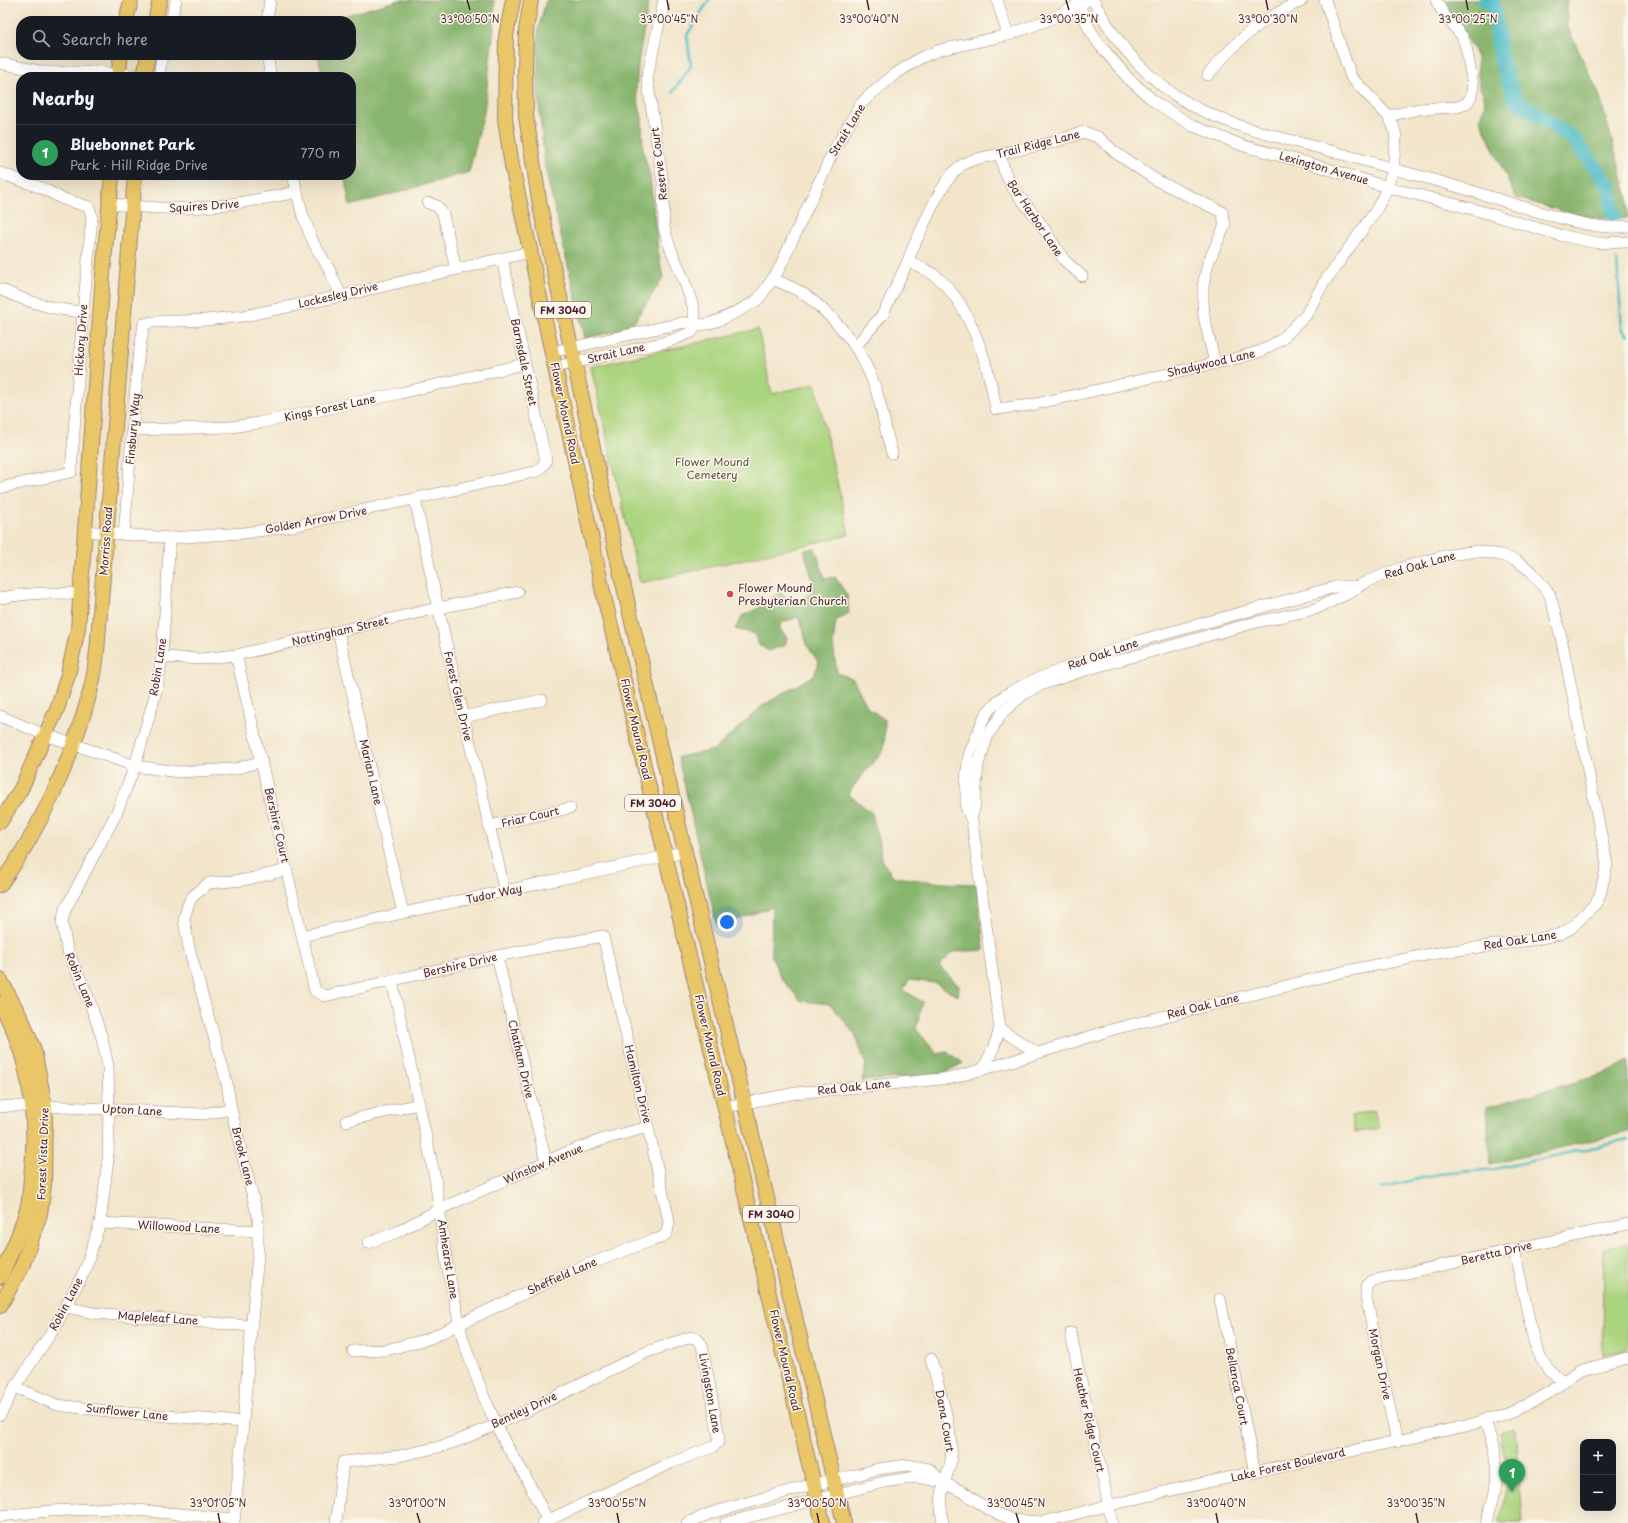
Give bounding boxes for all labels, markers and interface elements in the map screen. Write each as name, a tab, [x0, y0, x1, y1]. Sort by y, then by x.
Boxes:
text: 33°00'50"N	[440, 11, 500, 26]
text: 33°00'45"N	[640, 11, 698, 26]
text: 33°00'40"N	[839, 11, 899, 26]
text: 33°00'35"N	[1040, 11, 1099, 26]
text: 33°00'30"N	[1238, 11, 1298, 26]
text: 33°00'25"N	[1438, 11, 1498, 26]
search box	[16, 16, 356, 60]
icon: search	[30, 27, 52, 49]
text: Search here	[62, 27, 148, 50]
text: Nearby	[32, 85, 94, 111]
street label: Strait Lane	[824, 100, 869, 159]
street label: Trail Ridge Lane	[994, 125, 1081, 162]
street label: Reserve Court	[646, 126, 671, 202]
text: Bluebonnet Park	[70, 132, 195, 155]
text: 1	[42, 143, 48, 162]
text: 770 m	[300, 143, 340, 162]
street label: Lexington Avenue	[1277, 147, 1371, 188]
text: Park · Hill Ridge Drive	[70, 155, 208, 174]
street label: Bar Harbor Lane	[1003, 176, 1067, 260]
street label: Squires Drive	[168, 195, 240, 216]
street label: Lockesley Drive	[296, 277, 380, 312]
road number: FM 3040	[535, 302, 591, 318]
street label: Hickory Drive	[70, 303, 91, 376]
street label: Barnsdale Street	[507, 317, 542, 408]
street label: Strait Lane	[585, 338, 647, 367]
street label: Shadywood Lane	[1165, 344, 1257, 381]
street label: Flower Mound Road	[546, 360, 585, 466]
street label: Kings Forest Lane	[283, 390, 377, 425]
street label: Finsbury Way	[121, 392, 144, 466]
park label: Flower Mound Cemetery	[675, 453, 749, 483]
street label: Golden Arrow Drive	[264, 501, 368, 538]
street label: Morriss Road	[95, 506, 116, 576]
street label: Red Oak Lane	[1382, 546, 1458, 583]
place label: Flower Mound Presbyterian Church	[738, 579, 847, 609]
marker: Flower Mound Presbyterian Church	[725, 589, 735, 599]
street label: Nottingham Street	[290, 611, 390, 650]
street label: Red Oak Lane	[1065, 633, 1140, 674]
street label: Robin Lane	[145, 637, 170, 697]
street label: Forest Glen Drive	[440, 649, 477, 743]
street label: Flower Mound Road	[616, 676, 656, 782]
street label: Marian Lane	[356, 737, 387, 807]
street label: Bershire Court	[261, 786, 295, 865]
road number: FM 3040	[625, 795, 681, 811]
street label: Friar Court	[499, 801, 561, 831]
street label: Tudor Way	[464, 879, 524, 908]
your location	[717, 912, 737, 932]
street label: Red Oak Lane	[1482, 925, 1558, 954]
street label: Bershire Drive	[421, 948, 499, 981]
street label: Robin Lane	[61, 950, 100, 1010]
street label: Red Oak Lane	[1165, 988, 1241, 1023]
street label: Flower Mound Road	[690, 992, 730, 1098]
street label: Chatham Drive	[504, 1018, 539, 1100]
street label: Hamilton Drive	[621, 1043, 656, 1125]
street label: Red Oak Lane	[816, 1074, 892, 1099]
street label: Upton Lane	[101, 1099, 163, 1120]
street label: Forest Vista Drive	[32, 1107, 53, 1201]
street label: Brook Lane	[228, 1124, 259, 1187]
street label: Winslow Avenue	[500, 1139, 585, 1188]
road number: FM 3040	[743, 1206, 799, 1222]
street label: Willowood Lane	[137, 1216, 221, 1237]
street label: Amhearst Lane	[434, 1218, 463, 1300]
street label: Beretta Drive	[1458, 1236, 1533, 1269]
street label: Sheffield Lane	[524, 1253, 599, 1299]
street label: Robin Lane	[44, 1274, 87, 1334]
street label: Mapleleaf Lane	[117, 1306, 199, 1329]
street label: Flower Mound Road	[765, 1307, 805, 1413]
street label: Morgan Drive	[1365, 1326, 1396, 1401]
street label: Bellanca Court	[1222, 1345, 1254, 1427]
street label: Livingston Lane	[695, 1351, 726, 1434]
street label: Heather Ridge Court	[1069, 1366, 1110, 1474]
street label: Bentley Drive	[488, 1387, 560, 1432]
street label: Dana Court	[932, 1389, 959, 1454]
street label: Sunflower Lane	[85, 1399, 169, 1424]
map controls	[1580, 1439, 1616, 1511]
button: +	[1580, 1439, 1616, 1475]
street label: Lake Forest Boulevard	[1229, 1443, 1347, 1486]
pin: 1	[1499, 1459, 1525, 1492]
button: −	[1580, 1475, 1616, 1511]
text: 33°01'05"N	[190, 1495, 247, 1510]
text: 33°01'00"N	[388, 1495, 446, 1510]
text: 33°00'55"N	[588, 1495, 647, 1510]
text: 33°00'50"N	[787, 1495, 847, 1510]
text: 33°00'45"N	[987, 1495, 1045, 1510]
text: 33°00'40"N	[1186, 1495, 1246, 1510]
text: 33°00'35"N	[1387, 1495, 1446, 1510]

